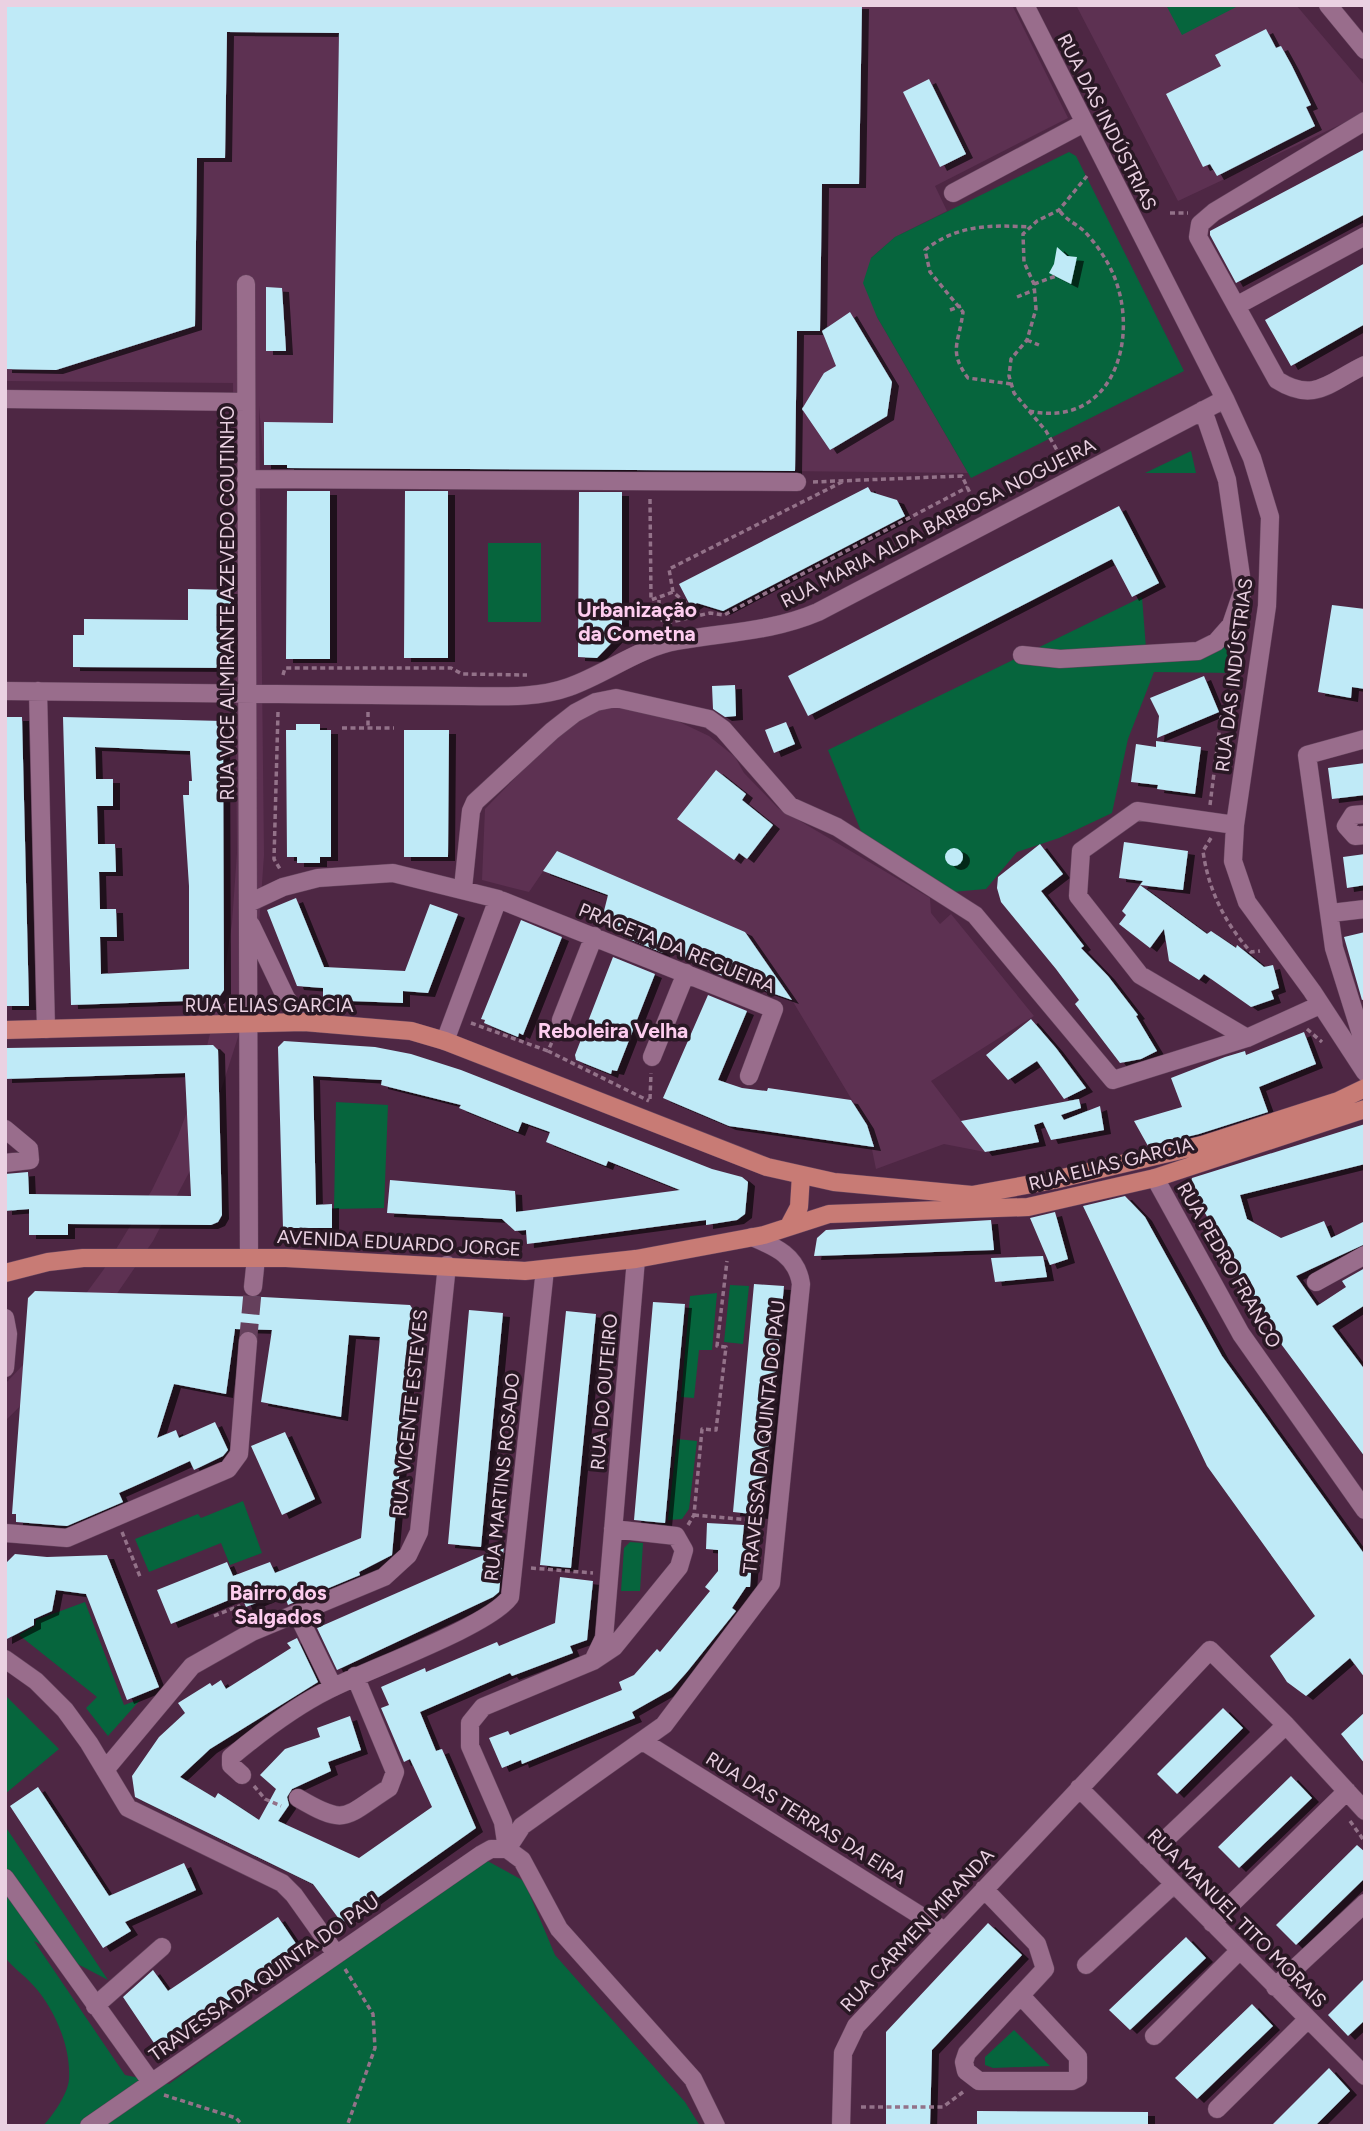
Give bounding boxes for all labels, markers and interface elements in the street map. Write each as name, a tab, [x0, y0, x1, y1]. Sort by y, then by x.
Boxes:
street label: RUA DAS INDÚSTRIAS	[1052, 30, 1162, 214]
street label: RUA VICE ALMIRANTE AZEVEDO COUTINHO	[216, 405, 239, 801]
street label: RUA MARIA ALDA BARBOSA NOGUEIRA	[777, 433, 1099, 613]
street label: RUA DAS INDÚSTRIAS	[1211, 577, 1257, 773]
district label: Urbanização da Cometna	[577, 597, 697, 646]
street label: PRACETA DA REGUEIRA	[575, 898, 779, 998]
street label: RUA ELIAS GARCIA	[184, 994, 354, 1017]
district label: Reboleira Velha	[538, 1018, 688, 1043]
street label: RUA ELIAS GARCIA	[1026, 1132, 1196, 1196]
street label: RUA PEDRO FRANCO	[1172, 1178, 1286, 1352]
street label: AVENIDA EDUARDO JORGE	[277, 1225, 521, 1261]
street label: TRAVESSA DA QUINTA DO PAU	[738, 1299, 790, 1575]
street label: RUA VICENTE ESTEVES	[388, 1308, 432, 1518]
street label: RUA DO OUTEIRO	[586, 1313, 622, 1471]
street label: RUA MARTINS ROSADO	[480, 1372, 524, 1582]
district label: Bairro dos Salgados	[229, 1580, 327, 1629]
street label: RUA DAS TERRAS DA EIRA	[702, 1747, 910, 1889]
street label: RUA MANUEL TITO MORAIS	[1143, 1824, 1331, 2012]
street label: RUA CARMEN MIRANDA	[835, 1844, 999, 2016]
street label: TRAVESSA DA QUINTA DO PAU	[145, 1890, 383, 2066]

